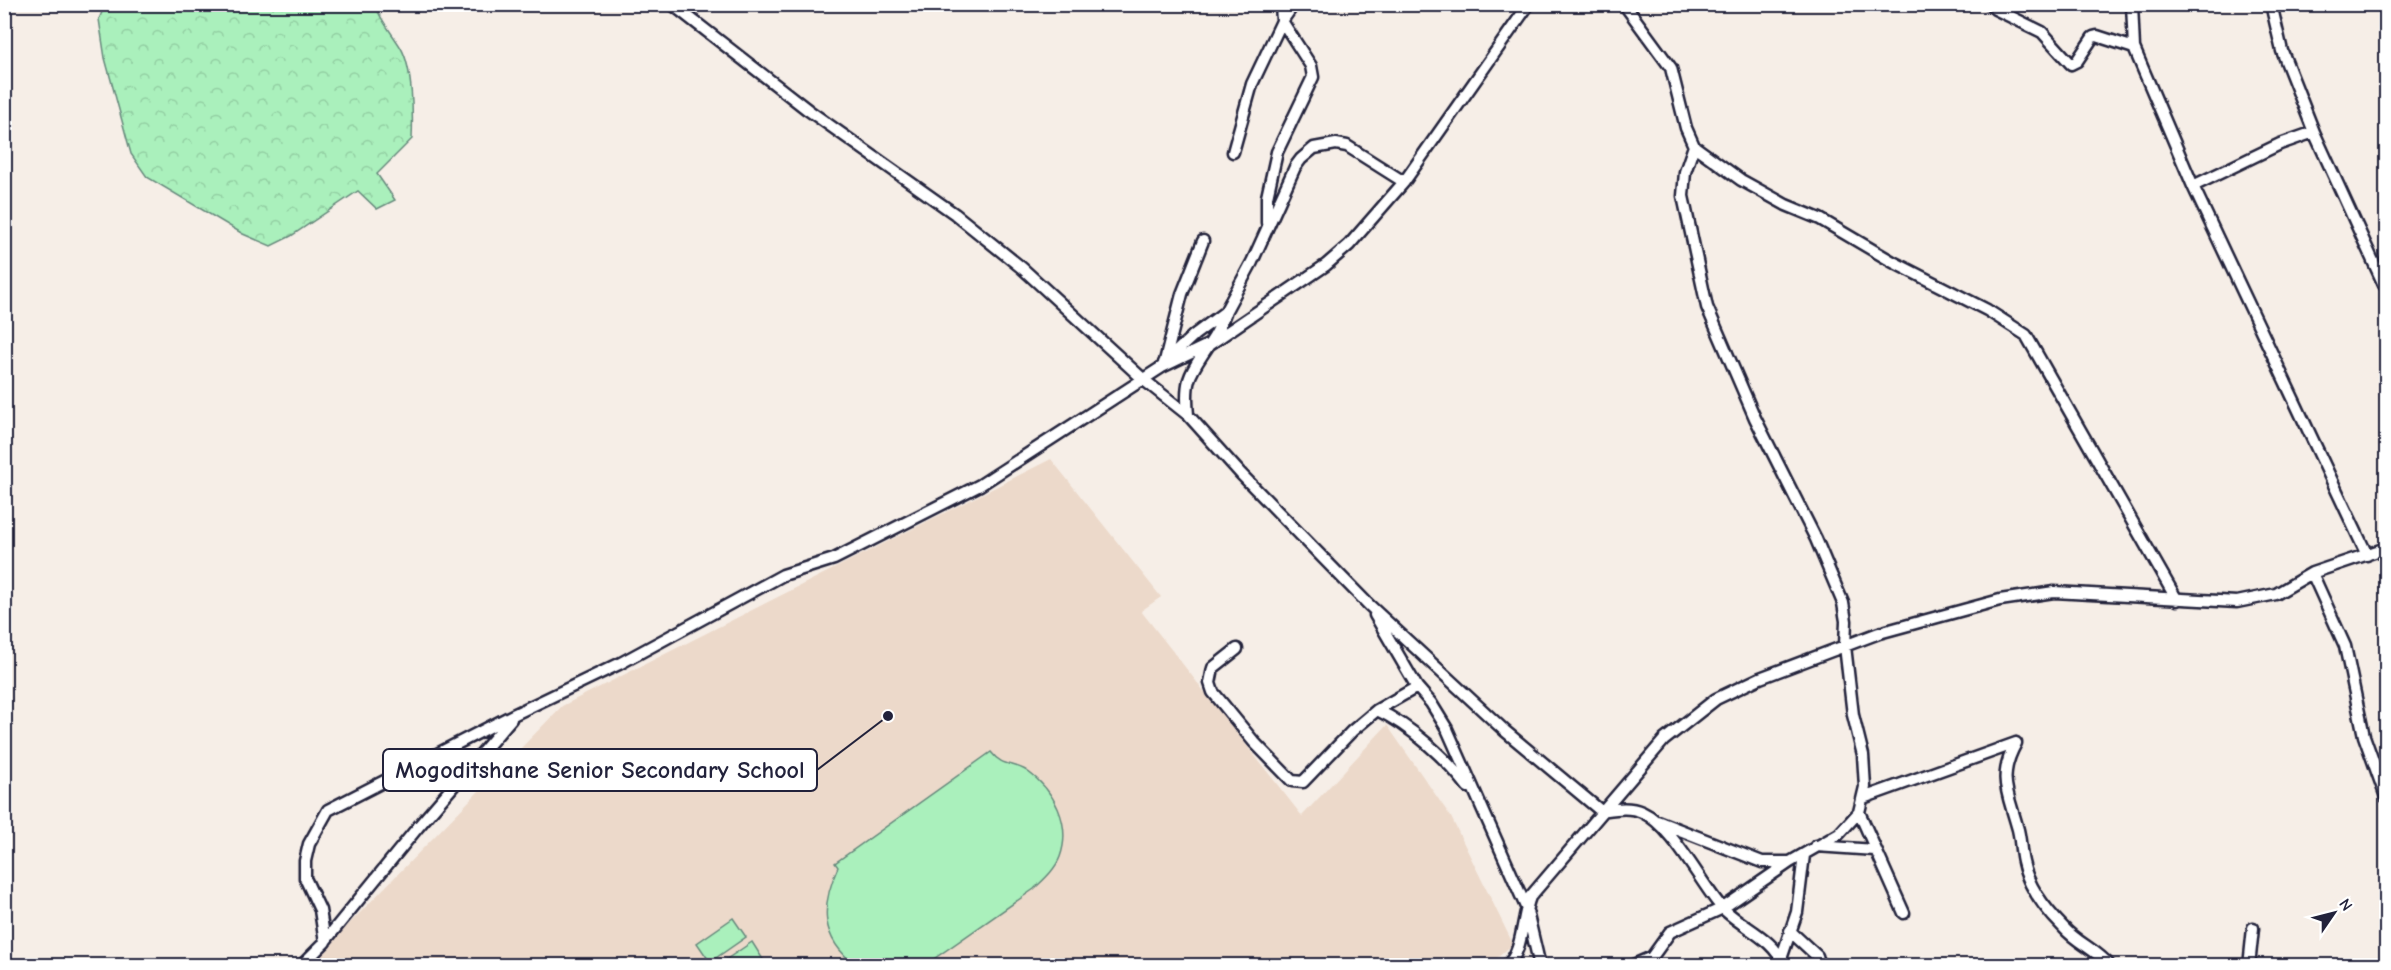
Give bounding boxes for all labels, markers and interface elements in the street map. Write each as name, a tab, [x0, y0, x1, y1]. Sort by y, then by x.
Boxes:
callout: Mogoditshane Senior Secondary School	[383, 749, 817, 791]
text: Mogoditshane Senior Secondary School	[395, 756, 805, 784]
north arrow	[2304, 883, 2364, 943]
text: N	[2335, 896, 2356, 914]

